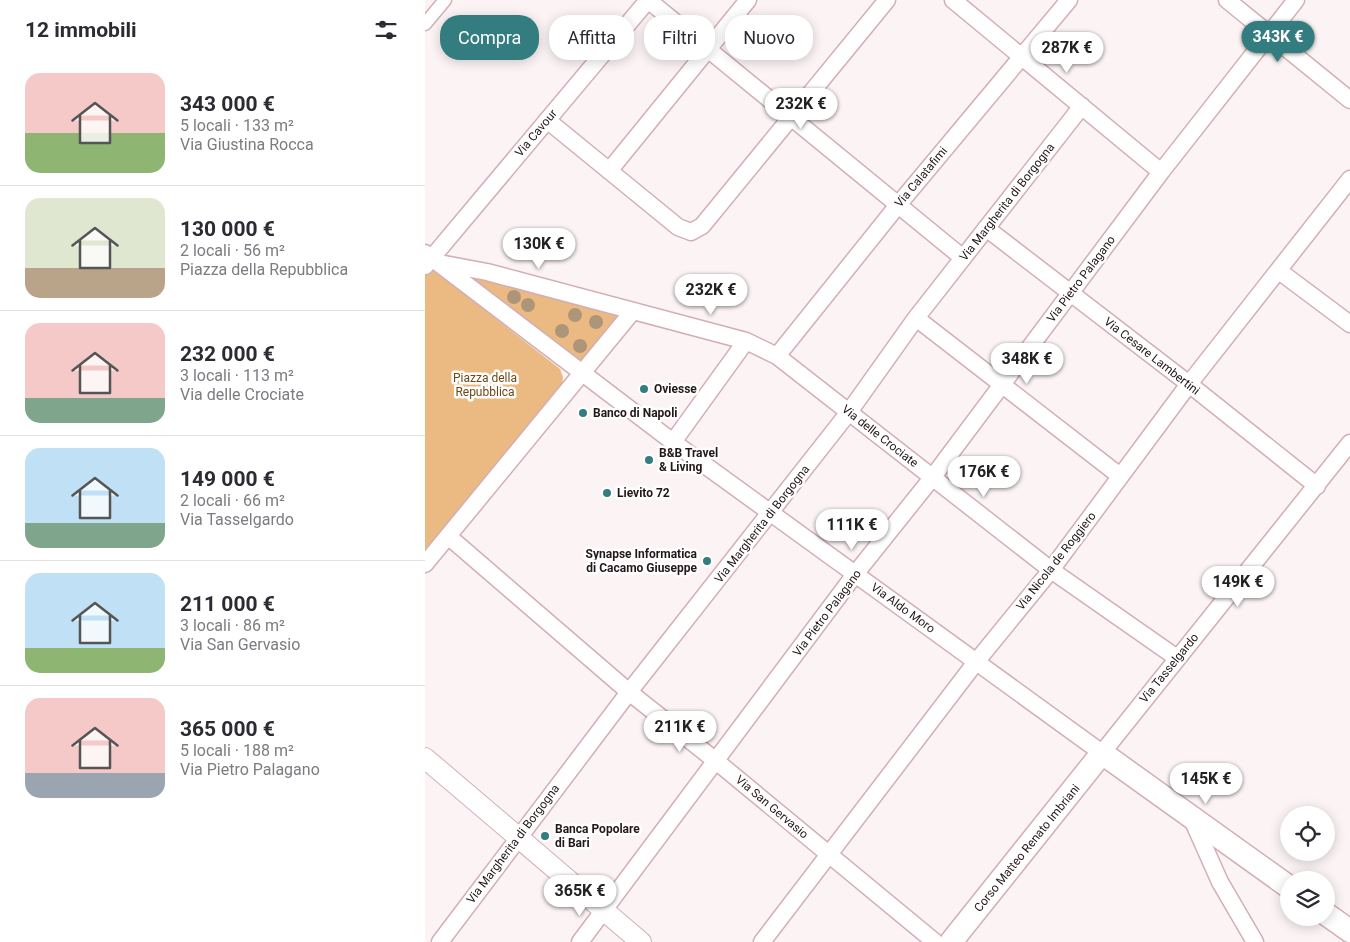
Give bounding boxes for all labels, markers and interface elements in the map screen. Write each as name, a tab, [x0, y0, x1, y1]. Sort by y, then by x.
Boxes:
chip: Compra	[440, 15, 539, 60]
chip: Affitta	[549, 15, 634, 60]
chip: Filtri	[644, 15, 715, 60]
chip: Nuovo	[725, 15, 813, 60]
icon: filters	[372, 16, 400, 44]
text: 12 immobili	[25, 18, 137, 42]
pin: 343K €	[1237, 20, 1319, 63]
text: 343K €	[1253, 27, 1303, 46]
pin: 287K €	[1026, 32, 1108, 74]
text: 287K €	[1042, 38, 1092, 57]
pin: 232K €	[760, 88, 842, 130]
text: 343 000 €	[180, 92, 275, 116]
icon: home	[65, 93, 125, 153]
text: 232K €	[776, 94, 826, 113]
street label: Via Cavour	[512, 106, 560, 160]
text: 5 locali · 133 m²	[180, 116, 294, 135]
text: Via Giustina Rocca	[180, 135, 314, 154]
street label: Via Margherita di Borgogna	[957, 140, 1057, 264]
street label: Via Calatafimi	[892, 144, 950, 210]
text: 130 000 €	[180, 217, 275, 241]
icon: home	[65, 218, 125, 278]
pin: 130K €	[498, 228, 580, 270]
street label: Via Pietro Palagano	[1044, 233, 1118, 325]
text: 130K €	[514, 234, 564, 253]
text: 2 locali · 56 m²	[180, 241, 285, 260]
text: Piazza della Repubblica	[180, 260, 348, 279]
pin: 232K €	[670, 274, 752, 316]
text: 232K €	[686, 280, 736, 299]
street label: Via Cesare Lambertini	[1101, 314, 1203, 398]
text: 232 000 €	[180, 342, 275, 366]
pin: 348K €	[986, 342, 1068, 385]
icon: home	[65, 343, 125, 403]
text: 348K €	[1002, 349, 1052, 368]
text: 3 locali · 113 m²	[180, 366, 294, 385]
park label: Piazza della Repubblica	[453, 371, 517, 399]
place label: Oviesse	[654, 382, 697, 396]
marker: Oviesse	[638, 383, 650, 395]
text: Via delle Crociate	[180, 385, 304, 404]
street label: Via delle Crociate	[839, 402, 921, 470]
place label: Banco di Napoli	[593, 406, 678, 420]
marker: Banco di Napoli	[577, 407, 589, 419]
place label: B&B Travel & Living	[659, 446, 718, 474]
marker: B&B Travel & Living	[643, 454, 655, 466]
pin: 176K €	[943, 456, 1025, 498]
street label: Via Margherita di Borgogna	[712, 462, 812, 586]
text: 176K €	[959, 462, 1009, 481]
text: 149 000 €	[180, 467, 275, 491]
icon: home	[65, 468, 125, 528]
place label: Lievito 72	[617, 486, 670, 500]
marker: Lievito 72	[601, 487, 613, 499]
text: 2 locali · 66 m²	[180, 491, 285, 510]
pin: 111K €	[811, 508, 893, 551]
street label: Via Nicola de Roggiero	[1013, 509, 1099, 613]
text: Via Tasselgardo	[180, 510, 294, 529]
text: 111K €	[827, 515, 877, 534]
place label: Synapse Informatica di Cacamo Giuseppe	[586, 547, 698, 575]
marker: Synapse Informatica di Cacamo Giuseppe	[701, 555, 713, 567]
pin: 149K €	[1197, 566, 1279, 608]
street label: Via Pietro Palagano	[790, 567, 864, 659]
text: 149K €	[1213, 572, 1263, 591]
street label: Via Aldo Moro	[868, 580, 938, 636]
text: 211 000 €	[180, 592, 275, 616]
icon: home	[65, 593, 125, 653]
text: 3 locali · 86 m²	[180, 616, 285, 635]
street label: Via Tasselgardo	[1137, 630, 1201, 706]
text: Via San Gervasio	[180, 635, 300, 654]
pin: 211K €	[639, 710, 721, 753]
text: 365 000 €	[180, 717, 275, 741]
text: 211K €	[655, 717, 705, 736]
icon: home	[65, 718, 125, 778]
text: 5 locali · 188 m²	[180, 741, 294, 760]
text: Via Pietro Palagano	[180, 760, 320, 779]
pin: 145K €	[1165, 762, 1247, 805]
text: 145K €	[1181, 769, 1231, 788]
street label: Via San Gervasio	[733, 773, 811, 841]
street label: Corso Matteo Renato Imbriani	[971, 781, 1083, 915]
street label: Via Margherita di Borgogna	[464, 782, 562, 906]
map controls	[1280, 806, 1335, 926]
button: locate	[1280, 806, 1335, 861]
place label: Banca Popolare di Bari	[555, 822, 640, 850]
marker: Banca Popolare di Bari	[539, 830, 551, 842]
button: layers	[1280, 871, 1335, 926]
pin: 365K €	[539, 874, 621, 917]
text: 365K €	[555, 881, 605, 900]

